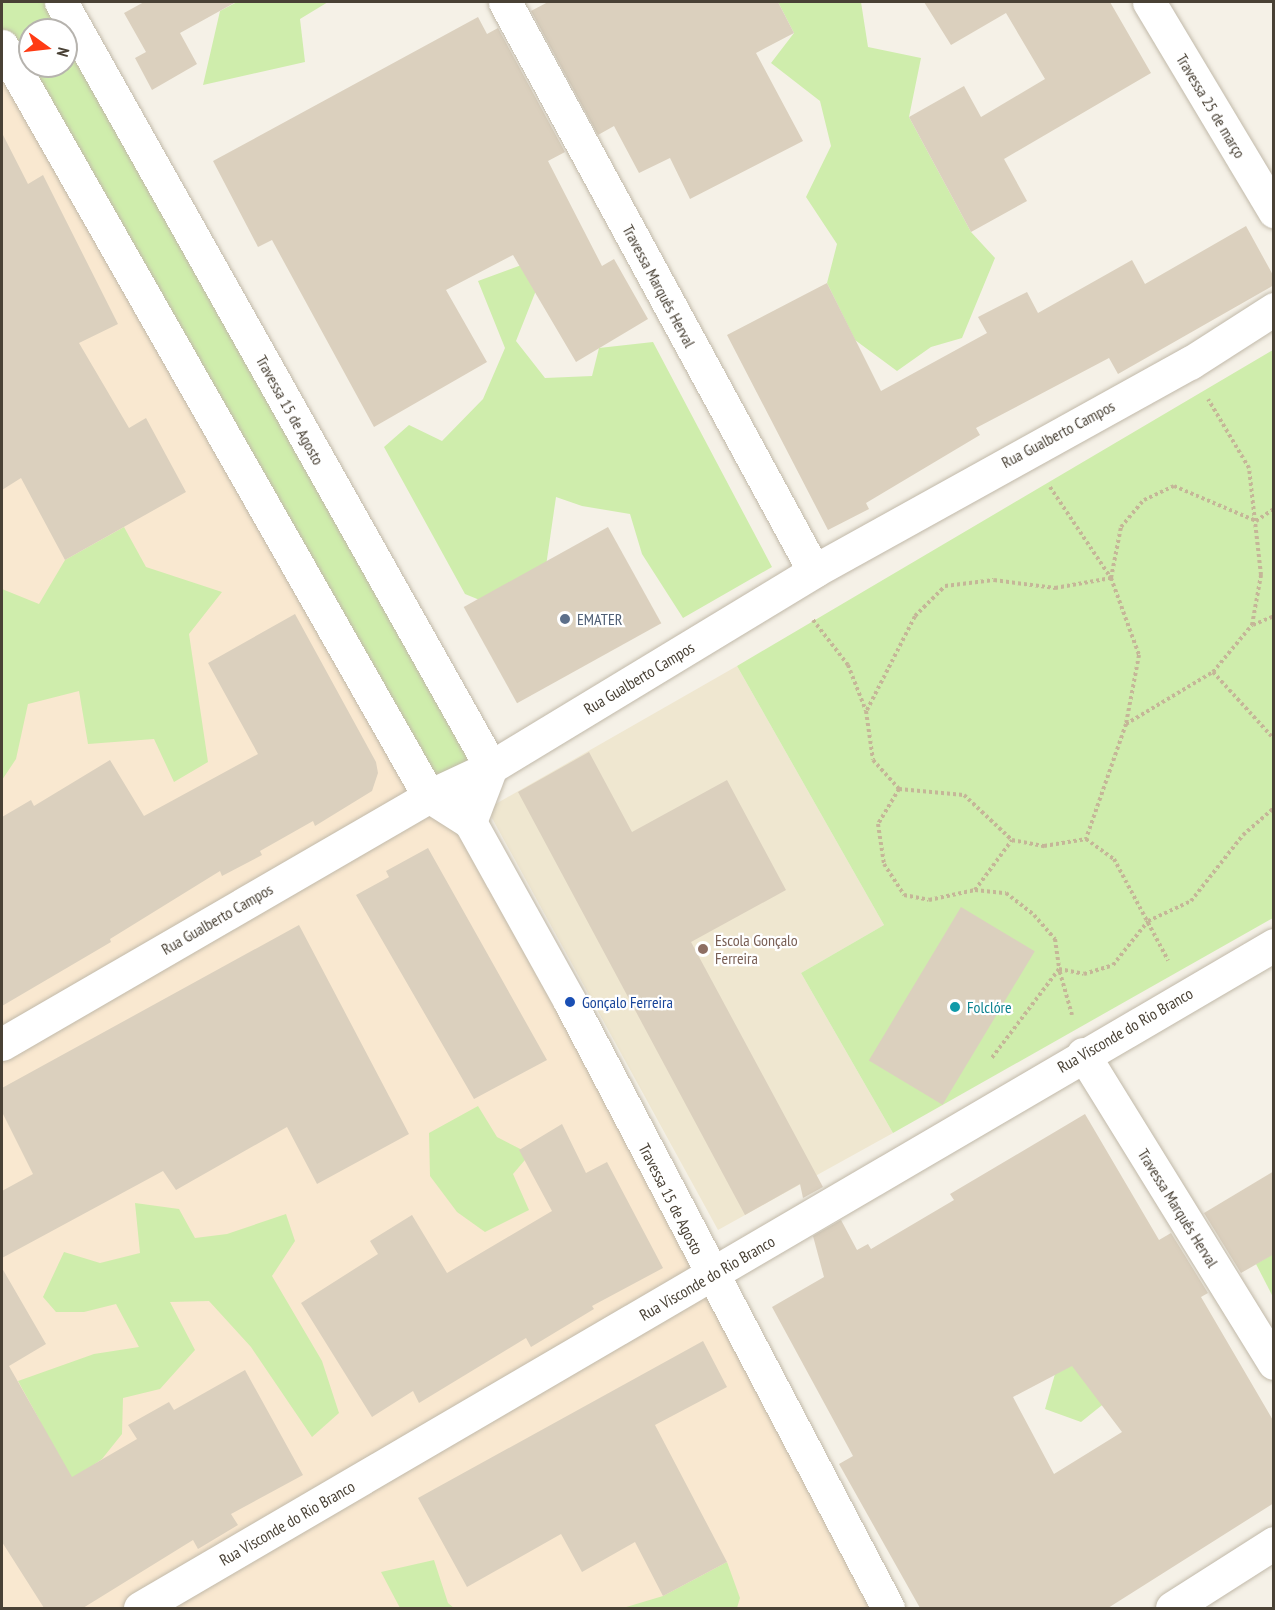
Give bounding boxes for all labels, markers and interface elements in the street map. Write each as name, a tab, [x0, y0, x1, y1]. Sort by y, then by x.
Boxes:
north arrow	[18, 18, 78, 78]
text: N	[53, 45, 74, 59]
street label: Travessa 25 de março	[1172, 50, 1250, 162]
street label: Travessa Marquês Herval	[619, 221, 699, 351]
street label: Travessa 15 de Agosto	[252, 352, 328, 468]
street label: Rua Gualberto Campos	[998, 396, 1118, 472]
place label: EMATER	[577, 609, 622, 629]
marker: EMATER	[558, 612, 572, 626]
street label: Rua Gualberto Campos	[580, 637, 698, 719]
street label: Rua Gualberto Campos	[158, 879, 276, 959]
place label: Escola Gonçalo Ferreira	[715, 930, 798, 968]
marker: Escola Gonçalo Ferreira	[696, 942, 710, 956]
street label: Rua Visconde do Rio Branco	[1054, 983, 1196, 1077]
place label: Gonçalo Ferreira	[582, 992, 673, 1012]
marker: Gonçalo Ferreira	[563, 995, 577, 1009]
place label: Folclóre	[967, 997, 1012, 1017]
marker: Folclóre	[948, 1000, 962, 1014]
street label: Travessa 15 de Agosto	[635, 1140, 707, 1258]
street label: Travessa Marquês Herval	[1134, 1145, 1222, 1271]
street label: Rua Visconde do Rio Branco	[636, 1231, 778, 1325]
street label: Rua Visconde do Rio Branco	[216, 1476, 358, 1570]

